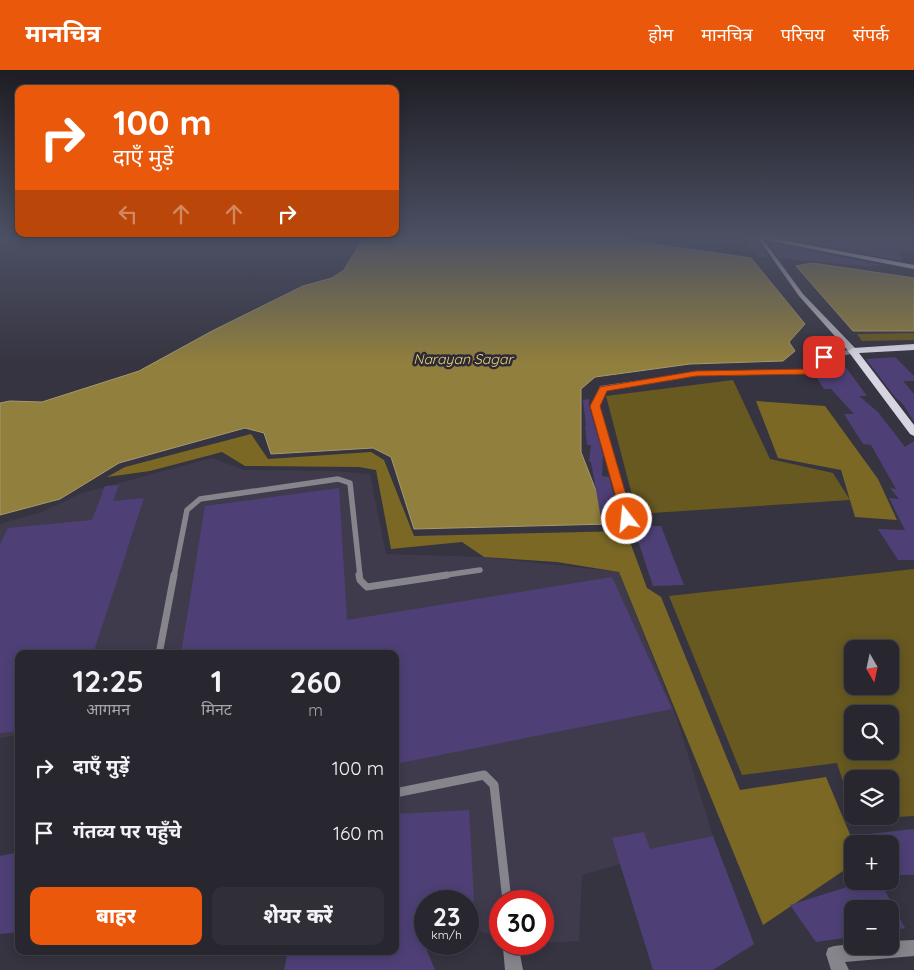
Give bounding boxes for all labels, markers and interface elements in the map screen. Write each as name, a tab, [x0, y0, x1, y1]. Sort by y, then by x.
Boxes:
text: मानचित्र	[25, 18, 101, 48]
text: होम	[648, 23, 673, 46]
text: मानचित्र	[701, 23, 753, 46]
text: परिचय	[781, 23, 825, 46]
text: संपर्क	[853, 23, 889, 46]
text: 100 m	[113, 100, 212, 144]
icon: right	[30, 105, 95, 170]
text: दाएँ मुड़ें	[113, 143, 173, 171]
icon: left	[114, 200, 142, 228]
icon: ahead	[167, 200, 195, 228]
icon: ahead	[220, 200, 248, 228]
icon: right	[273, 200, 301, 228]
pin	[803, 336, 845, 378]
icon: arrive	[810, 343, 838, 371]
water label: Narayan Sagar	[413, 350, 514, 368]
position arrow	[600, 492, 652, 544]
north arrow	[844, 640, 899, 695]
map controls	[844, 640, 899, 955]
text: 12:25	[72, 662, 144, 700]
text: 1	[211, 662, 222, 700]
text: 260	[289, 663, 341, 701]
text: आगमन	[86, 699, 130, 719]
text: मिनट	[201, 699, 232, 719]
text: m	[308, 700, 323, 720]
button: search	[844, 705, 899, 760]
icon: right	[30, 754, 58, 782]
text: दाएँ मुड़ें	[73, 754, 129, 778]
text: 100 m	[332, 756, 384, 780]
button: layers	[844, 770, 899, 825]
icon: arrive	[30, 819, 58, 847]
text: गंतव्य पर पहुँचे	[73, 819, 181, 843]
text: 160 m	[333, 821, 384, 845]
button: +	[844, 835, 899, 890]
button: बाहर	[30, 887, 202, 945]
button: शेयर करें	[212, 887, 384, 945]
speed limit sign: 30	[489, 890, 554, 955]
button: −	[844, 900, 899, 955]
text: 23	[433, 901, 460, 932]
text: km/h	[431, 927, 462, 942]

